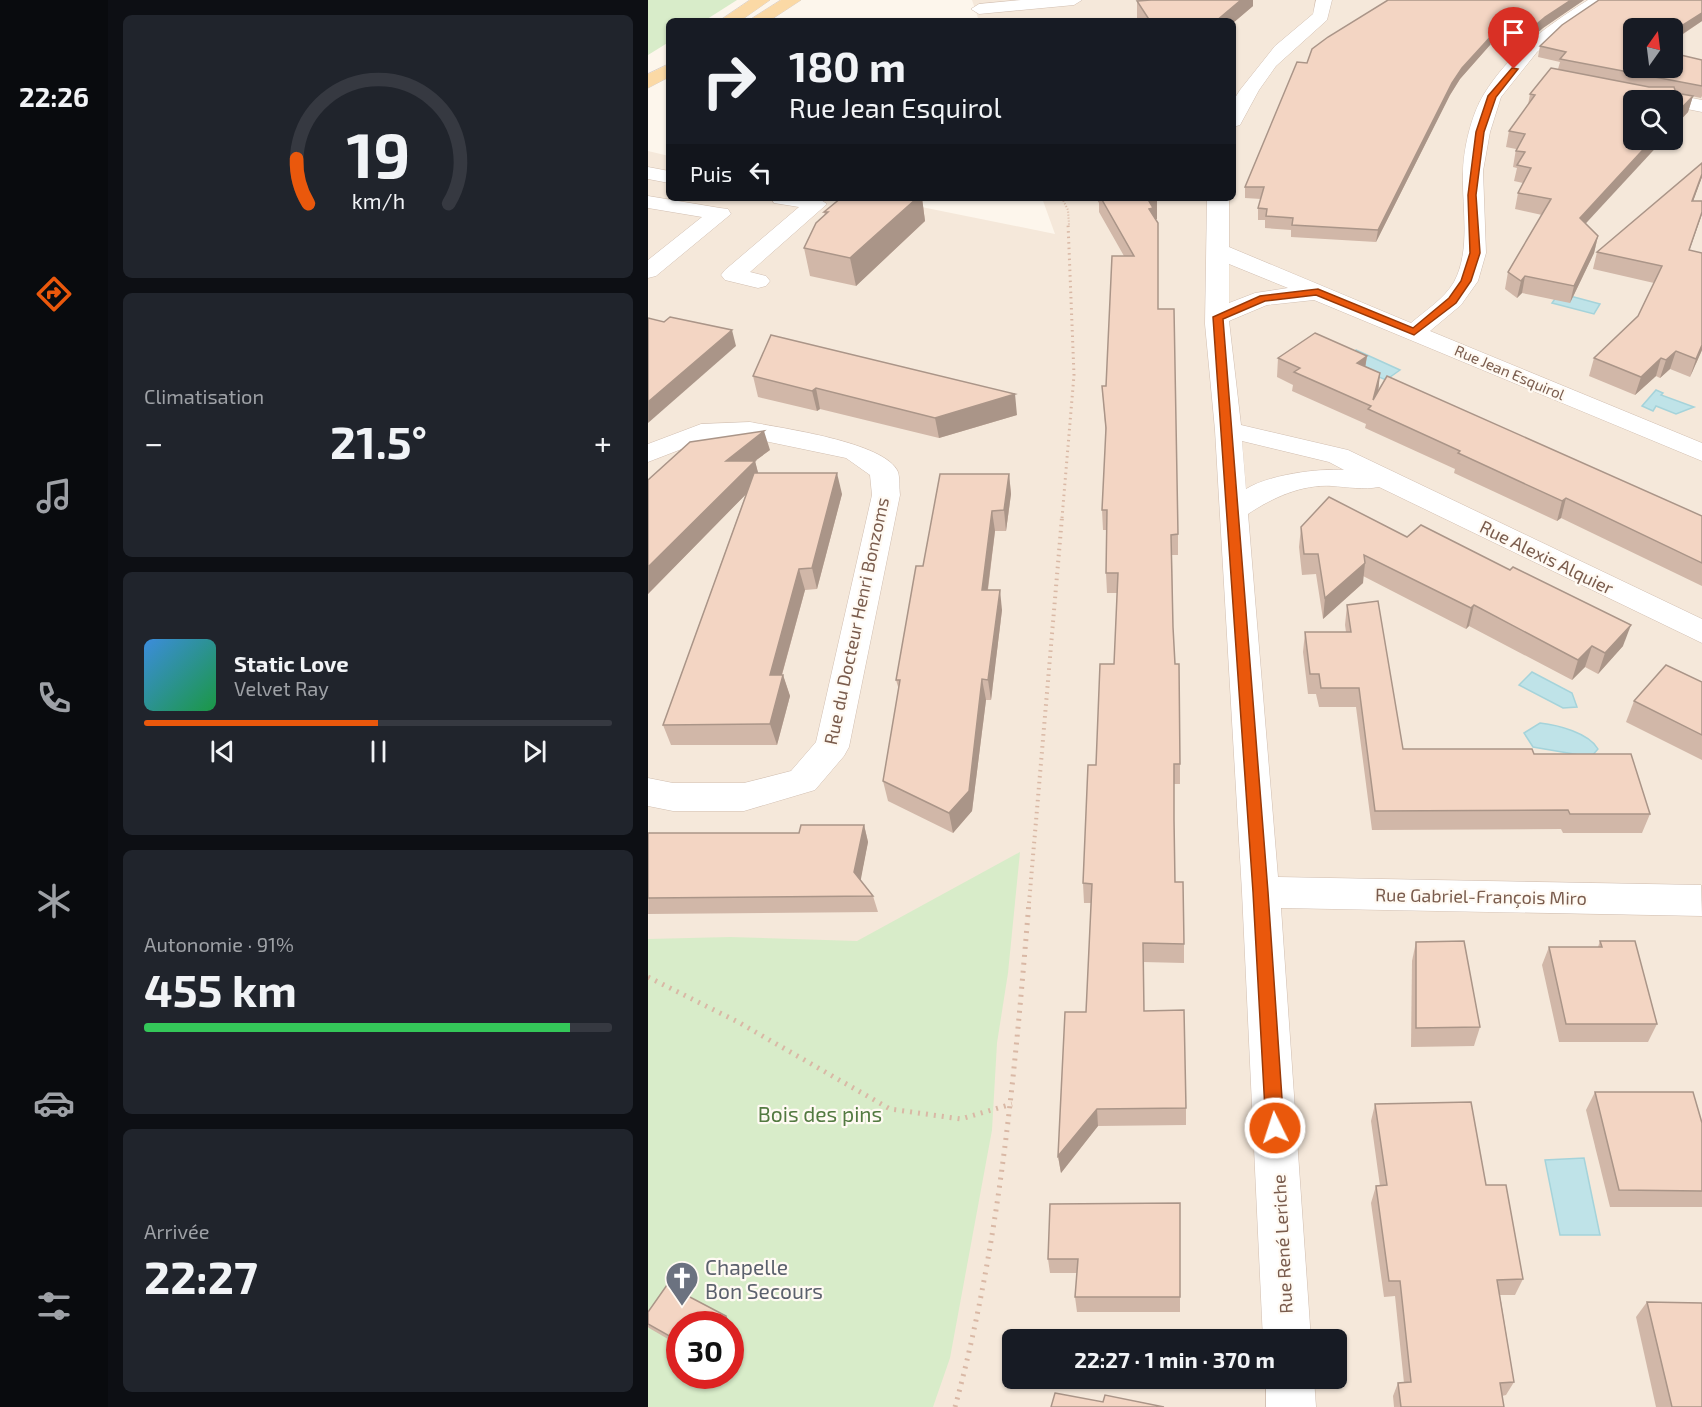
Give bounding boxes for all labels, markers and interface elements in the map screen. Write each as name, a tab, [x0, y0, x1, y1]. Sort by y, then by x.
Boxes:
pin	[1488, 7, 1539, 69]
icon: arrive	[1497, 16, 1530, 49]
north arrow	[1623, 18, 1683, 78]
map controls	[1623, 18, 1683, 150]
text: 180 m	[789, 40, 906, 90]
icon: right	[690, 42, 768, 120]
text: 22:26	[19, 80, 89, 112]
button: search	[1623, 90, 1683, 150]
text: Rue Jean Esquirol	[789, 91, 1001, 123]
text: 19	[346, 116, 410, 191]
icon: left	[744, 156, 777, 189]
text: Puis	[690, 160, 732, 186]
text: km/h	[351, 188, 405, 213]
icon: directions	[33, 273, 75, 315]
street label: Rue Jean Esquirol	[1452, 341, 1568, 404]
text: Climatisation	[144, 384, 264, 408]
text: 21.5°	[330, 414, 427, 468]
text: −	[144, 422, 163, 462]
text: +	[594, 422, 612, 462]
icon: music	[33, 475, 75, 517]
street label: Rue du Docteur Henri Bonzoms	[819, 495, 893, 747]
street label: Rue Alexis Alquier	[1477, 515, 1617, 599]
text: Static Love	[234, 650, 349, 676]
text: Velvet Ray	[234, 676, 329, 700]
icon: phone	[33, 677, 75, 719]
icon: previous	[206, 735, 239, 768]
icon: pause	[362, 735, 395, 768]
icon: next	[518, 735, 551, 768]
icon: climate	[33, 880, 75, 922]
street label: Rue Gabriel-François Miro	[1375, 883, 1587, 910]
text: Autonomie · 91%	[144, 932, 294, 956]
text: 455 km	[144, 962, 297, 1016]
icon: car	[33, 1082, 75, 1124]
position arrow	[1243, 1096, 1307, 1160]
park label: Bois des pins	[758, 1101, 882, 1126]
street label: Rue René Leriche	[1267, 1174, 1297, 1314]
text: Arrivée	[144, 1219, 209, 1243]
text: 22:27	[144, 1249, 258, 1303]
place label: Chapelle Bon Secours	[705, 1254, 823, 1303]
church icon: Chapelle Bon Secours	[664, 1260, 700, 1307]
icon: filters	[33, 1285, 75, 1327]
speed limit sign: 30	[666, 1311, 744, 1389]
text: 22:27 · 1 min · 370 m	[1074, 1346, 1275, 1372]

